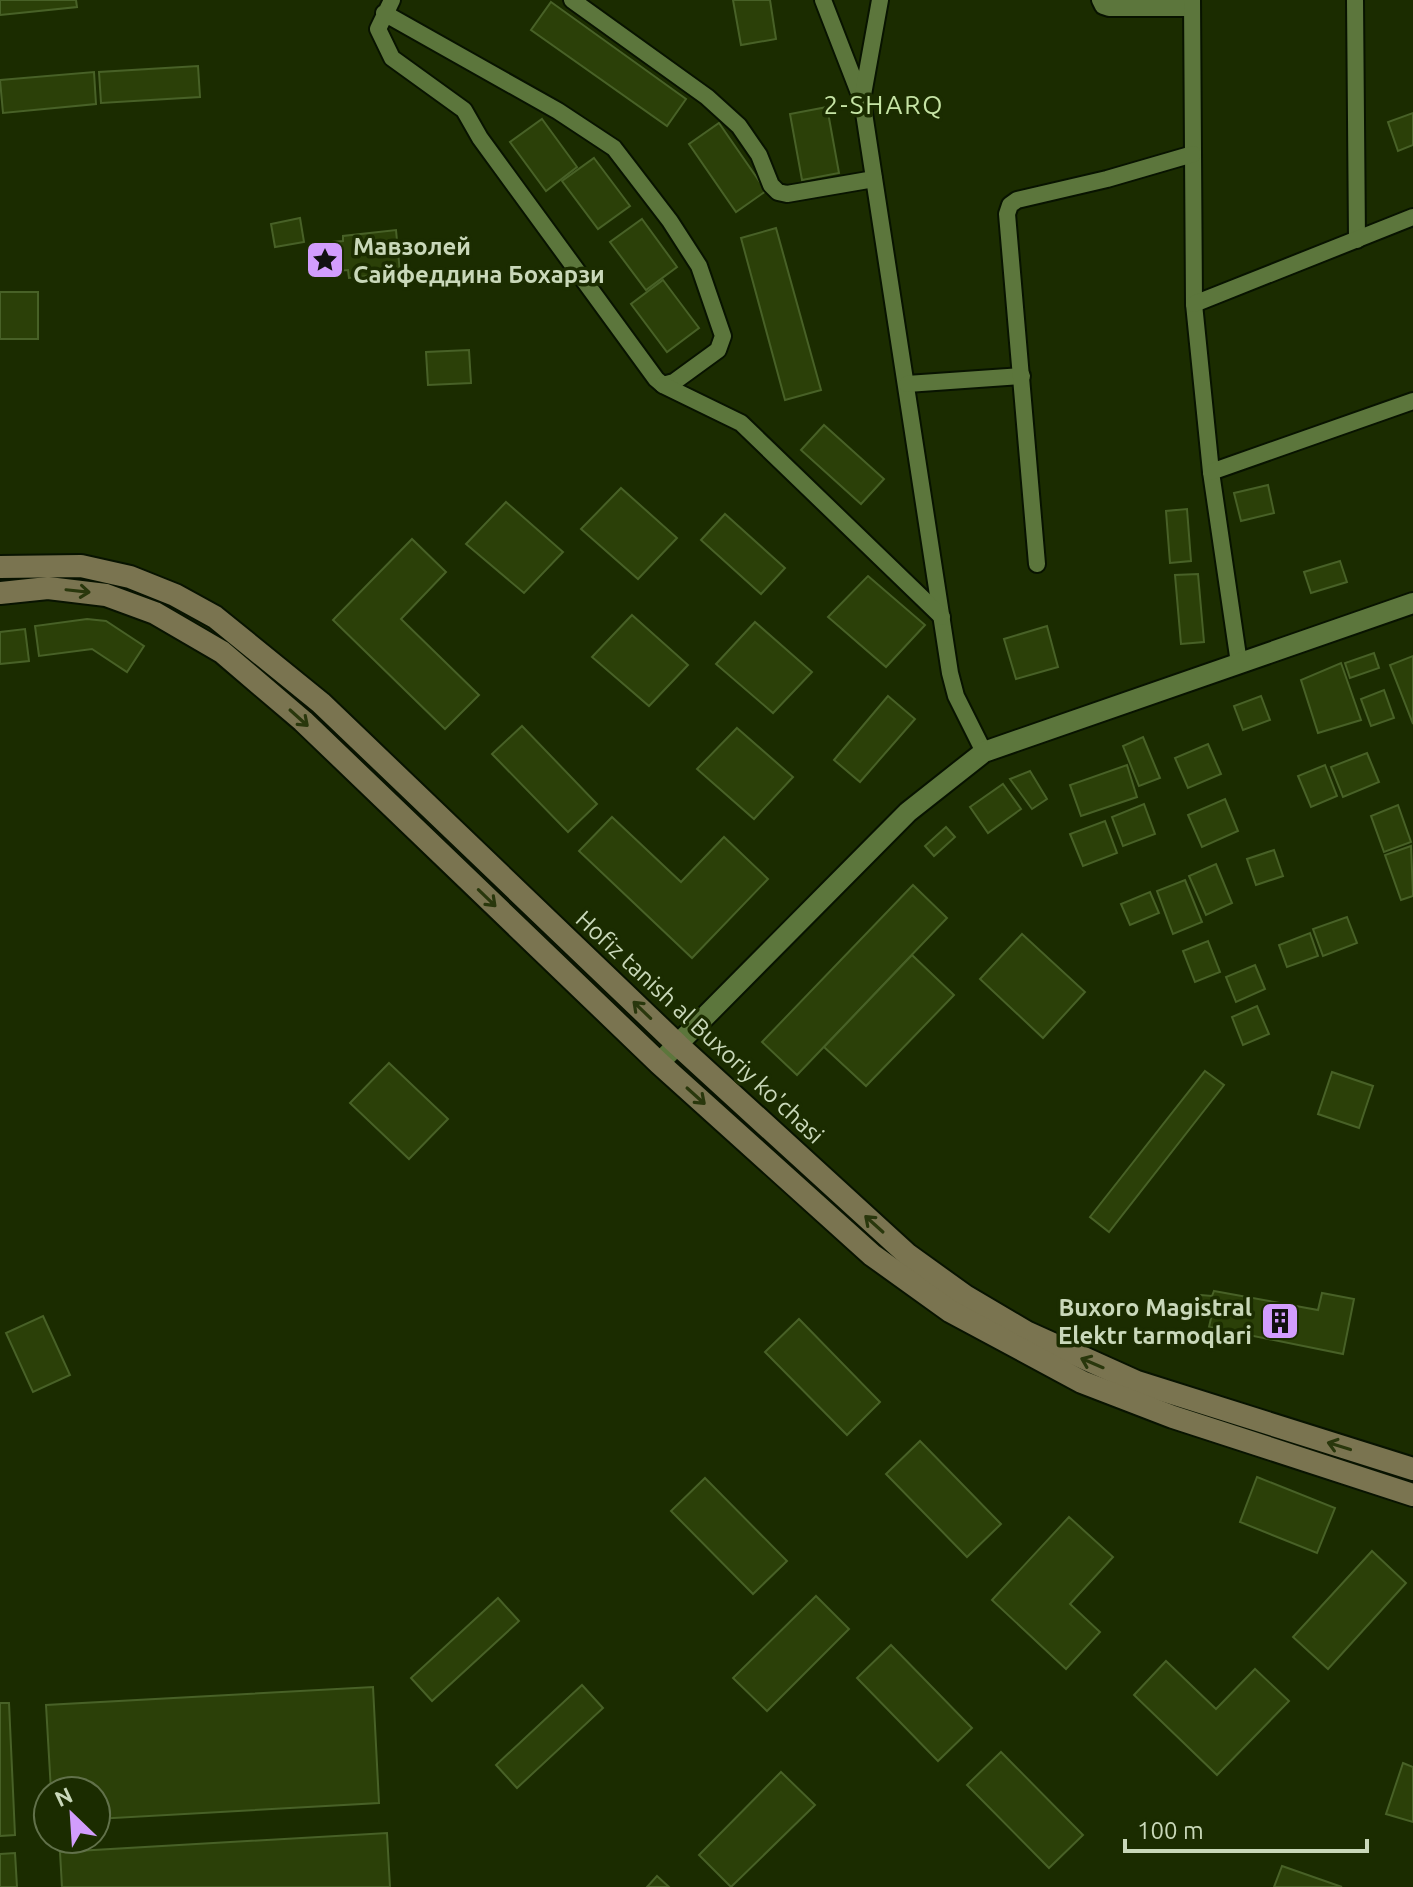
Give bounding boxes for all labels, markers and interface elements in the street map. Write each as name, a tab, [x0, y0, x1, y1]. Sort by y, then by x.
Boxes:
district label: 2-SHARQ	[823, 90, 945, 119]
place label: Мавзолей Сайфеддина Бохарзи	[353, 233, 605, 288]
place icon: Мавзолей Сайфеддина Бохарзи	[304, 239, 346, 281]
one-way arrow	[64, 583, 91, 598]
one-way arrow	[289, 708, 309, 726]
one-way arrow	[477, 888, 497, 907]
street label: Hofiz tanish al Buxoriy ko'chasi	[571, 905, 829, 1149]
one-way arrow	[632, 1002, 652, 1020]
one-way arrow	[685, 1087, 705, 1105]
one-way arrow	[865, 1215, 885, 1233]
place label: Buxoro Magistral Elektr tarmoqlari	[1058, 1294, 1252, 1349]
building icon: Buxoro Magistral Elektr tarmoqlari	[1259, 1300, 1301, 1342]
one-way arrow	[1080, 1355, 1105, 1370]
one-way arrow	[1326, 1438, 1352, 1453]
north arrow	[32, 1775, 112, 1855]
text: N	[51, 1782, 76, 1811]
scale bar	[1125, 1803, 1367, 1853]
text: 100 m	[1137, 1817, 1204, 1844]

